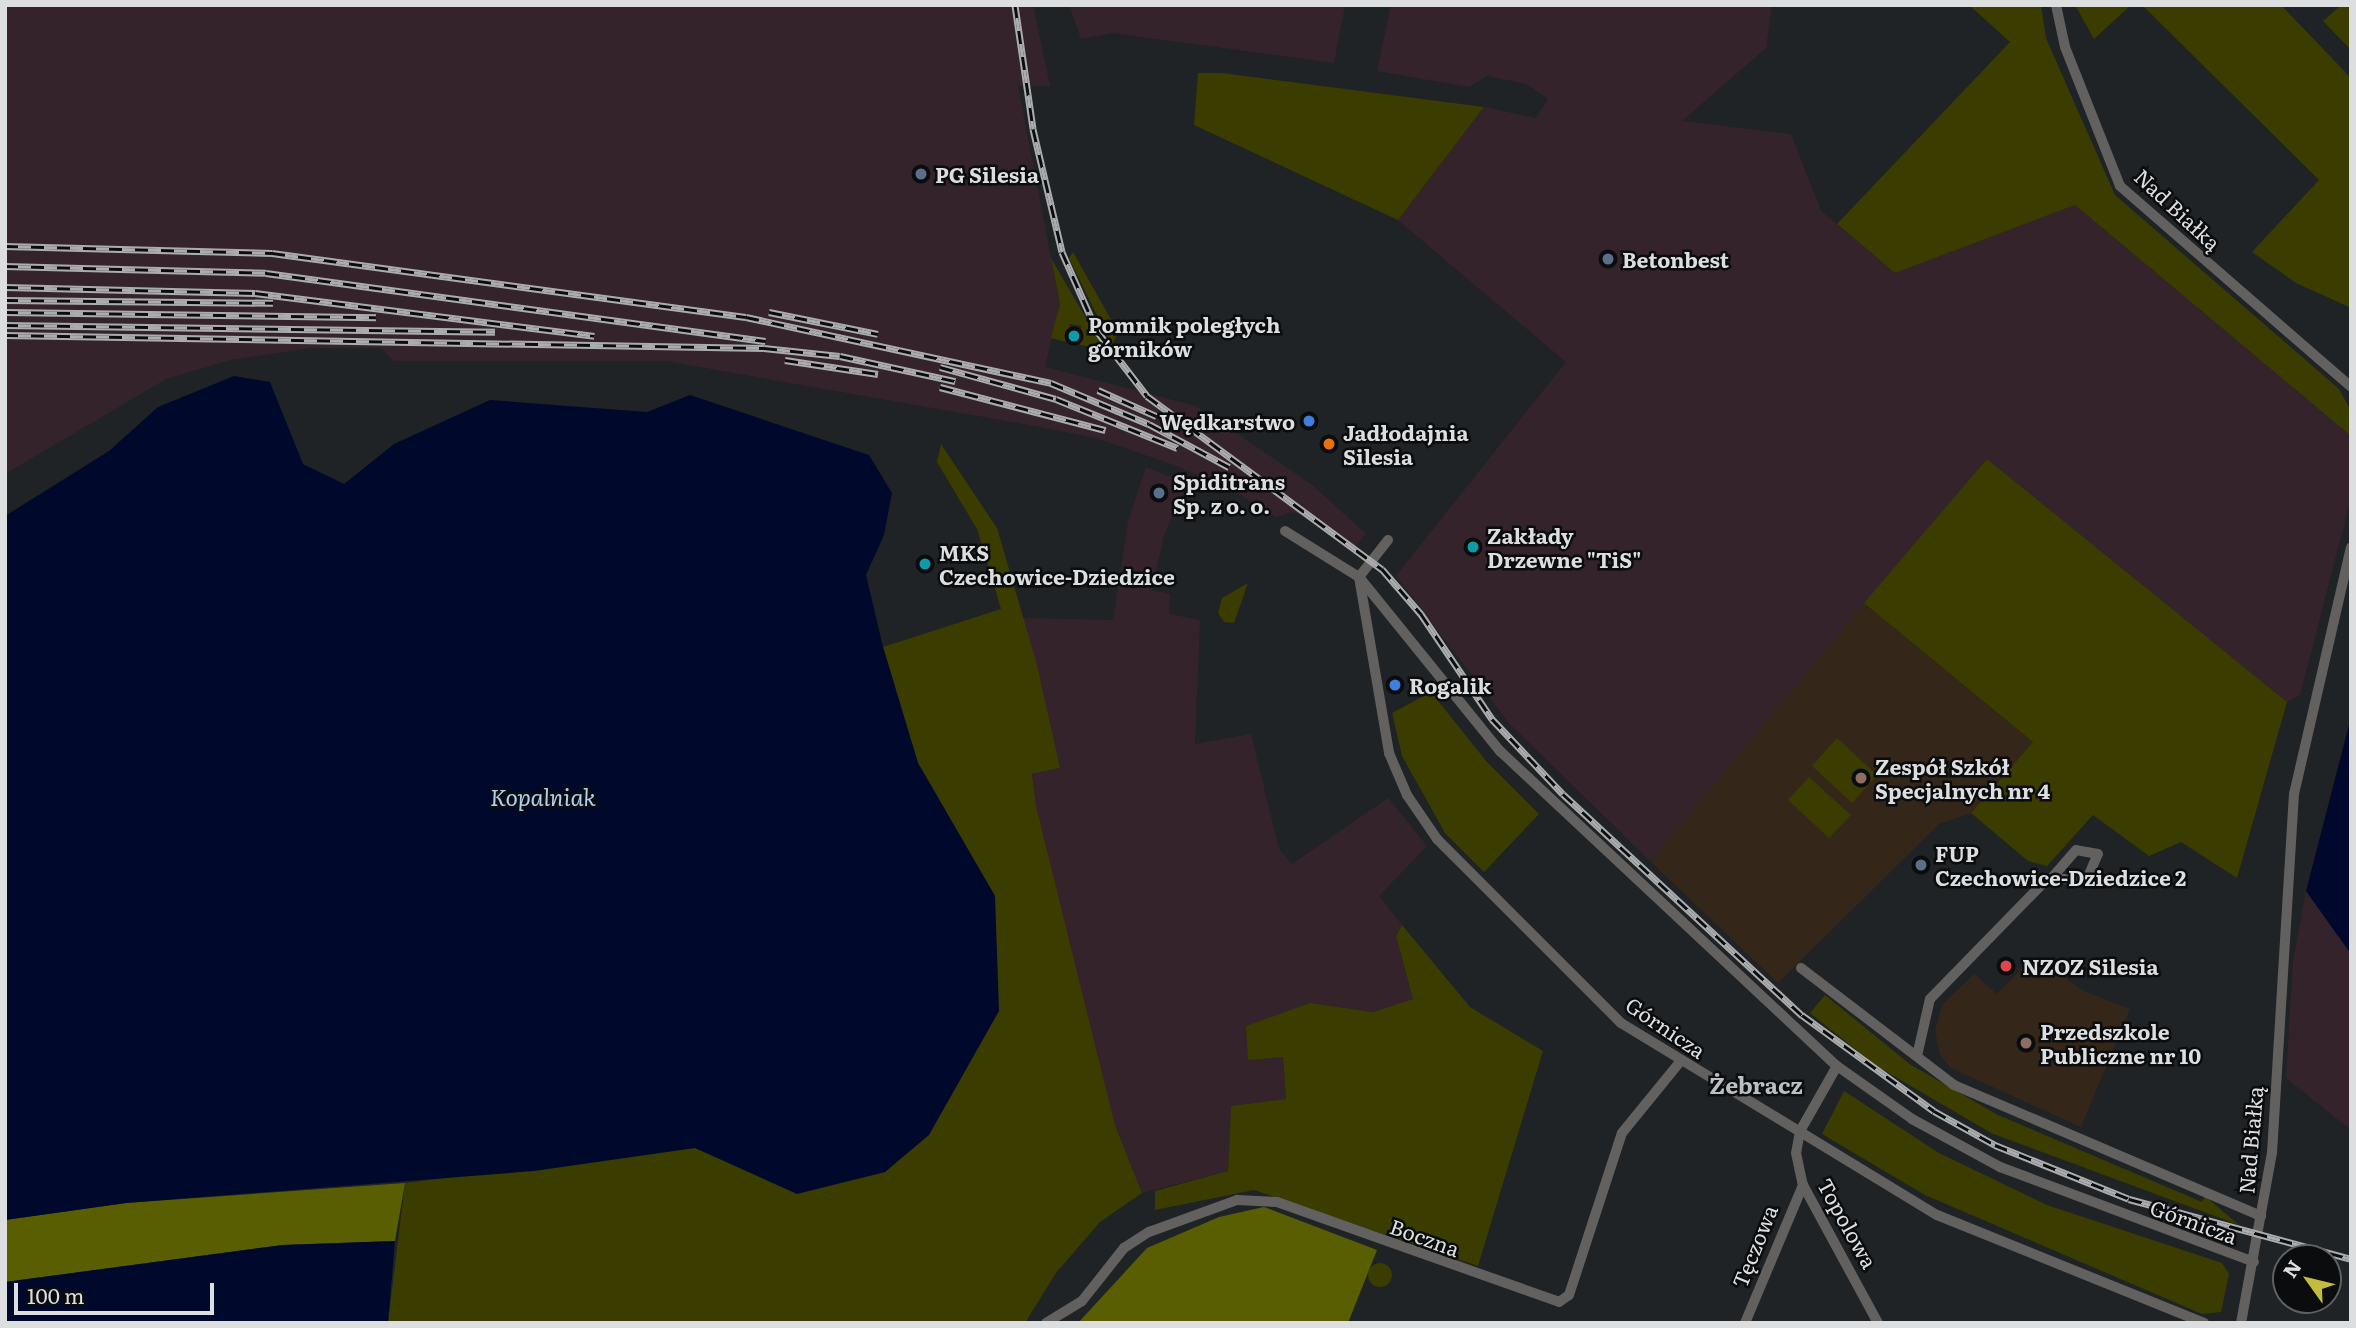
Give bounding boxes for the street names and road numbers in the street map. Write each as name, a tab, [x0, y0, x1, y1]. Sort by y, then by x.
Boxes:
street label: Nad Białką	[2130, 163, 2226, 255]
street label: Górnicza	[1621, 991, 1711, 1063]
street label: Nad Białką	[2233, 1085, 2267, 1195]
street label: Topolowa	[1813, 1174, 1883, 1272]
street label: Górnicza	[2147, 1194, 2241, 1248]
street label: Tęczowa	[1726, 1201, 1782, 1291]
street label: Boczna	[1387, 1213, 1463, 1261]

